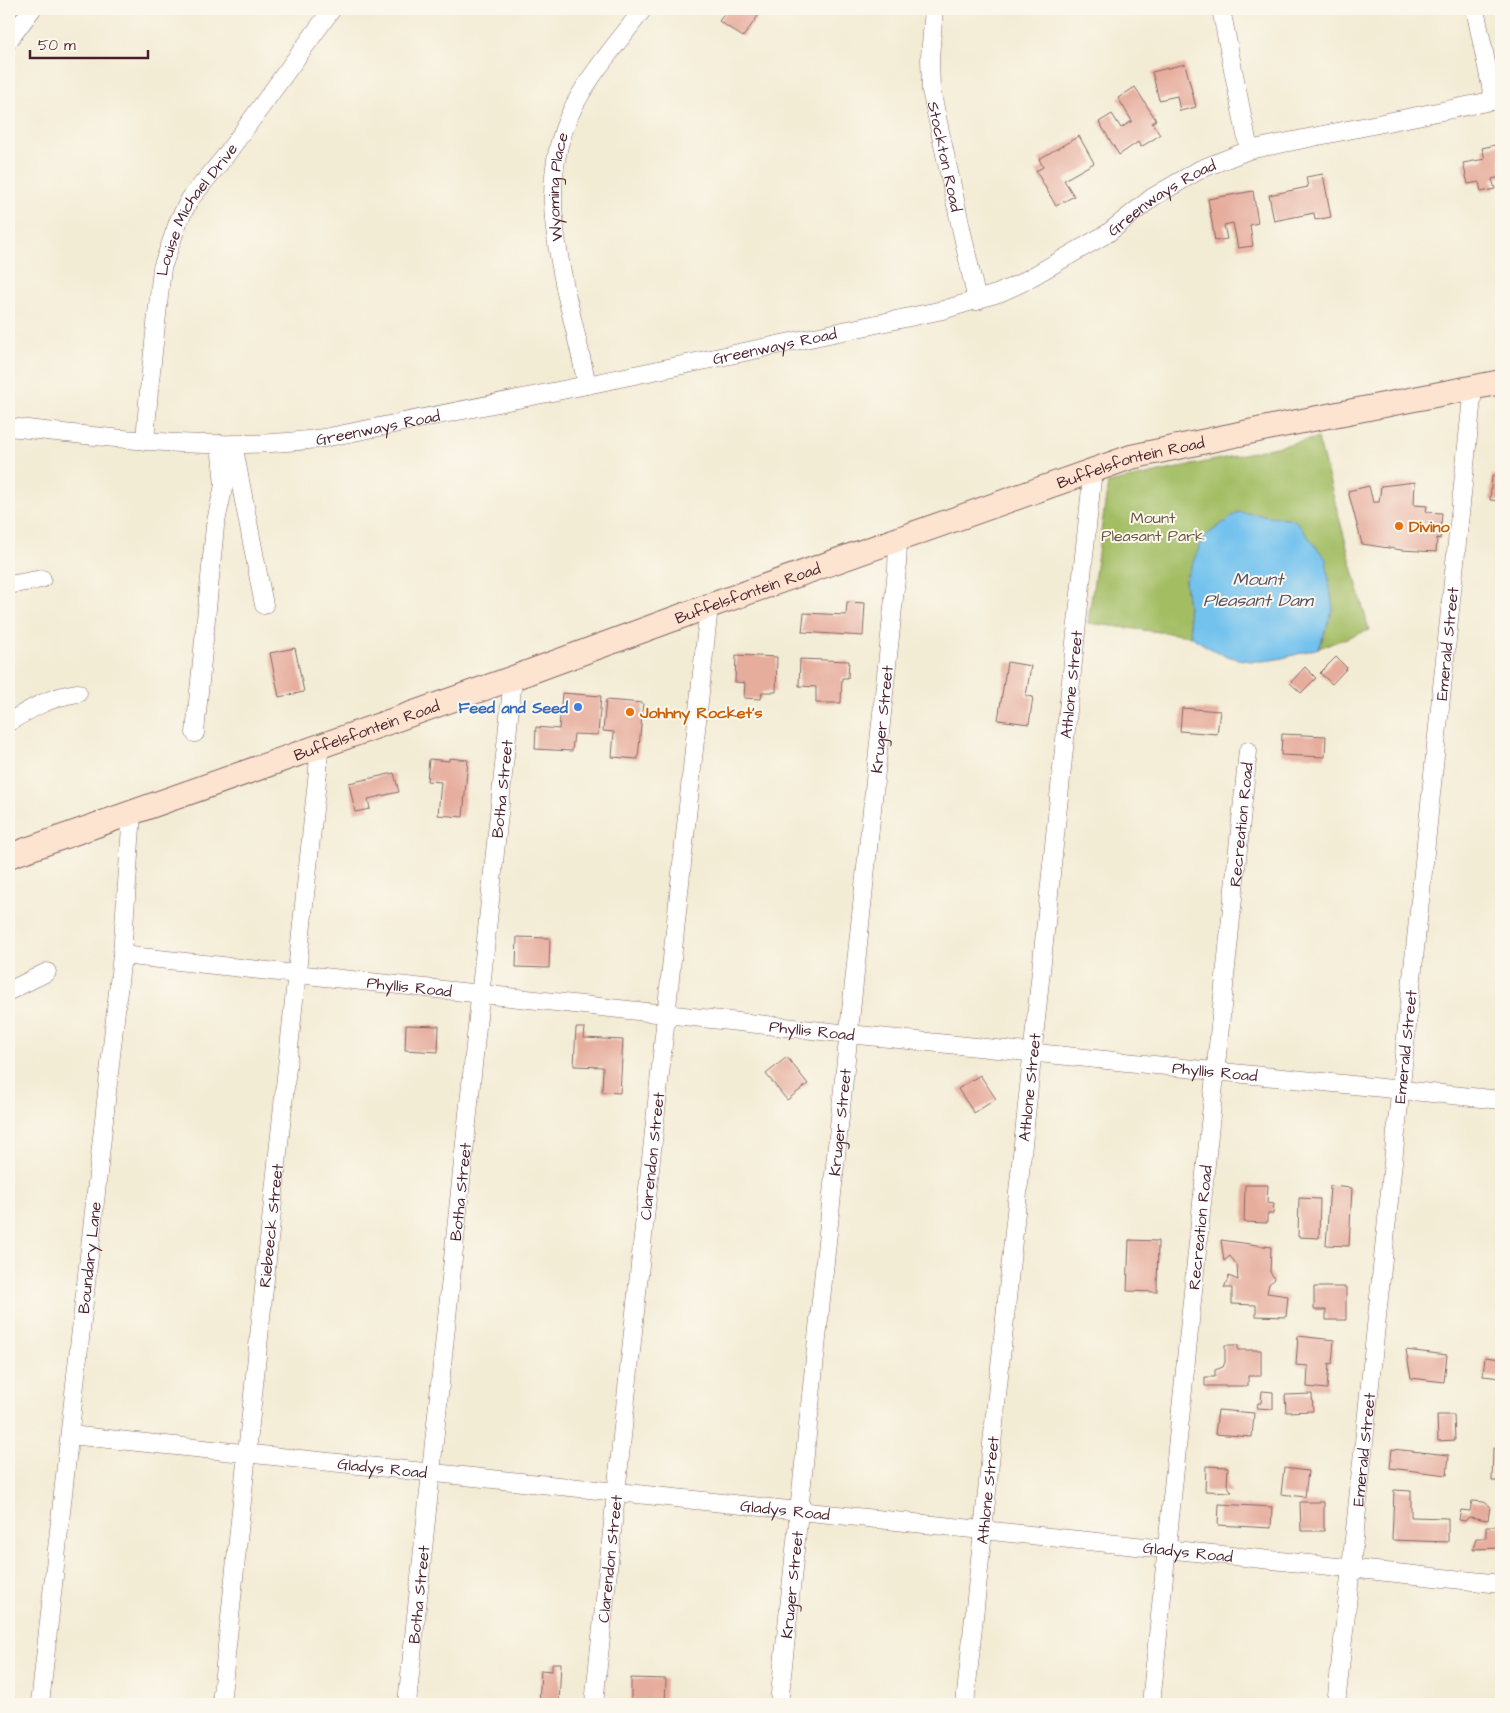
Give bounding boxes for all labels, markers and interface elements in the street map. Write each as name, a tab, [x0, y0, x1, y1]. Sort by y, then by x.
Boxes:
scale bar	[30, 28, 148, 60]
text: 50 m	[38, 35, 76, 56]
street label: Stockton Road	[922, 99, 967, 214]
street label: Wyoming Place	[543, 129, 574, 242]
street label: Louise Michael Drive	[151, 139, 243, 277]
street label: Greenways Road	[1103, 154, 1219, 241]
street label: Greenways Road	[711, 323, 839, 370]
street label: Greenways Road	[315, 405, 442, 451]
street label: Buffelsfontein Road	[1054, 432, 1206, 494]
park label: Mount Pleasant Park	[1101, 507, 1205, 547]
place label: Divino	[1409, 516, 1451, 538]
marker: Divino	[1393, 520, 1405, 532]
street label: Buffelsfontein Road	[672, 558, 823, 630]
water label: Mount Pleasant Dam	[1203, 567, 1315, 613]
street label: Emerald Street	[1431, 585, 1464, 702]
street label: Athlone Street	[1055, 629, 1088, 740]
street label: Kruger Street	[866, 664, 899, 774]
street label: Buffelsfontein Road	[291, 695, 442, 767]
place label: Feed and Seed	[458, 697, 569, 719]
marker: Feed and Seed	[572, 701, 584, 713]
place label: Johhny Rocket's	[639, 702, 763, 725]
marker: Johhny Rocket's	[624, 706, 636, 718]
street label: Botha Street	[487, 738, 519, 839]
street label: Recreation Road	[1224, 761, 1259, 888]
street label: Phyllis Road	[365, 972, 453, 1003]
street label: Emerald Street	[1389, 988, 1423, 1105]
street label: Phyllis Road	[768, 1015, 855, 1046]
street label: Athlone Street	[1013, 1032, 1047, 1143]
street label: Phyllis Road	[1171, 1057, 1258, 1087]
street label: Kruger Street	[824, 1067, 857, 1177]
street label: Clarendon Street	[635, 1091, 670, 1221]
street label: Botha Street	[445, 1141, 477, 1242]
street label: Riebeeck Street	[254, 1162, 289, 1289]
street label: Recreation Road	[1183, 1164, 1218, 1291]
street label: Boundary Lane	[73, 1200, 107, 1315]
street label: Emerald Street	[1347, 1391, 1381, 1507]
street label: Athlone Street	[972, 1435, 1005, 1545]
street label: Gladys Road	[336, 1453, 428, 1484]
street label: Clarendon Street	[593, 1493, 628, 1624]
street label: Gladys Road	[739, 1495, 831, 1526]
street label: Kruger Street	[776, 1529, 809, 1640]
street label: Gladys Road	[1142, 1537, 1234, 1568]
street label: Botha Street	[403, 1544, 435, 1645]

